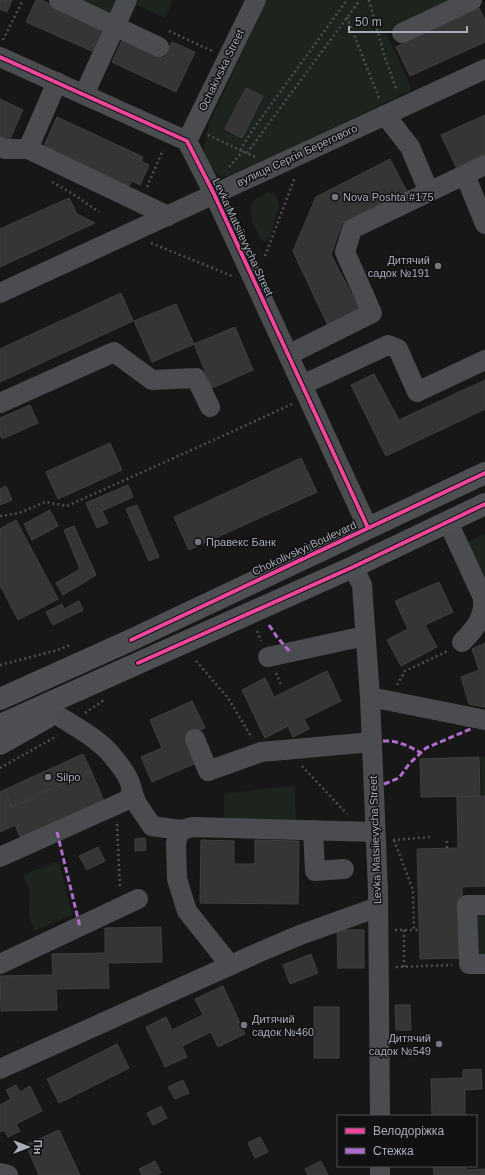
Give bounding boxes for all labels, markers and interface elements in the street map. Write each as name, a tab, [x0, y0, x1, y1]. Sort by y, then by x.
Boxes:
scale bar	[349, 8, 467, 34]
text: 50 m	[355, 15, 382, 29]
street label: Ochakivska Street	[196, 27, 246, 113]
street label: вулиця Сергія Берегового	[235, 122, 359, 188]
street label: Levka Matsiievycha Street	[210, 176, 276, 298]
place label: Nova Poshta #175	[343, 191, 434, 203]
marker: Nova Poshta #175	[330, 192, 340, 202]
place label: Дитячий садок №191	[368, 254, 430, 279]
marker: Дитячий садок №191	[433, 261, 443, 271]
street label: Chokolivskyi Boulevard	[250, 519, 358, 577]
place label: Правекс Банк	[206, 536, 276, 548]
marker: Правекс Банк	[193, 537, 203, 547]
place label: Silpo	[56, 771, 80, 783]
marker: Silpo	[43, 772, 53, 782]
street label: Levka Matsiievycha Street	[367, 776, 383, 904]
place label: Дитячий садок №460	[252, 1013, 314, 1038]
marker: Дитячий садок №460	[239, 1020, 249, 1030]
place label: Дитячий садок №549	[369, 1032, 431, 1057]
marker: Дитячий садок №549	[434, 1039, 444, 1049]
legend	[337, 1115, 477, 1167]
text: Велодоріжка	[373, 1124, 444, 1138]
north arrow	[8, 1127, 48, 1167]
text: Пн	[32, 1140, 44, 1154]
text: Стежка	[373, 1144, 414, 1158]

